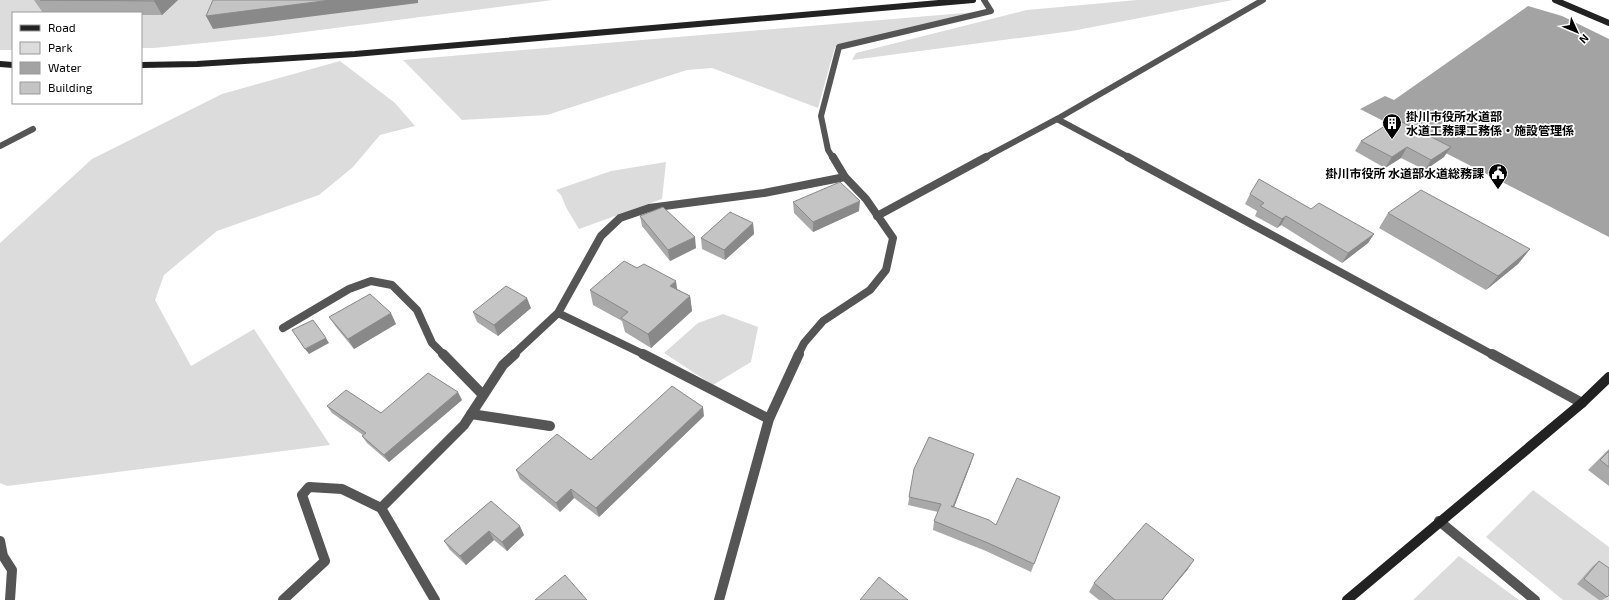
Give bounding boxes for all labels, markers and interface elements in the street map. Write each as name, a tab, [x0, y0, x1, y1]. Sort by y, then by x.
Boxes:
legend	[12, 12, 142, 104]
north arrow	[1557, 12, 1597, 52]
text: Road	[48, 20, 76, 34]
text: N	[1577, 32, 1592, 47]
text: Park	[48, 40, 73, 54]
text: Water	[48, 60, 82, 74]
text: Building	[48, 80, 93, 94]
place label: 掛川市役所水道部 水道工務課工務係・施設管理係	[1406, 109, 1574, 137]
building icon: 掛川市役所水道部 水道工務課工務係・施設管理係	[1381, 112, 1403, 140]
public building icon: 掛川市役所 水道部水道総務課	[1487, 162, 1509, 190]
place label: 掛川市役所 水道部水道総務課	[1325, 166, 1484, 180]

